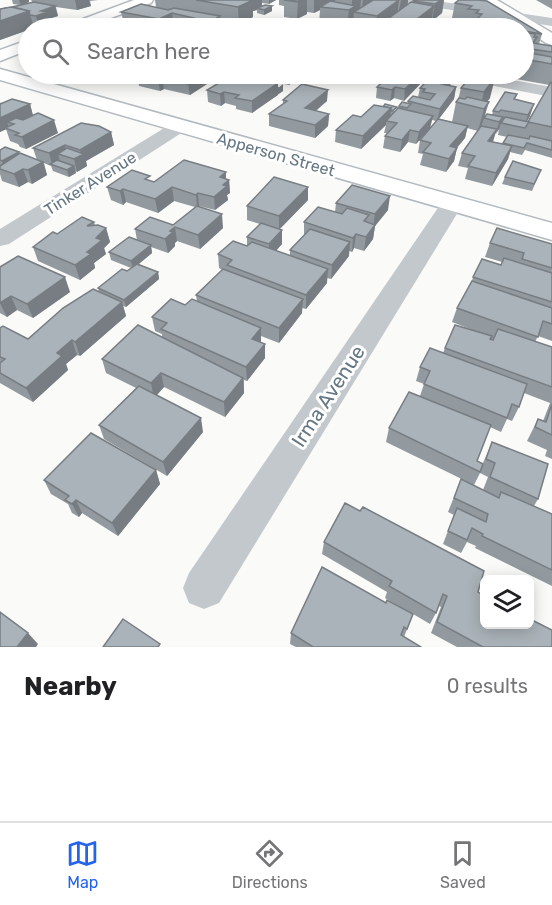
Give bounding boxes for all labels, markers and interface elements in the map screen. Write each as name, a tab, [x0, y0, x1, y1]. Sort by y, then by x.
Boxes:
search box	[18, 18, 534, 84]
icon: search	[39, 35, 72, 68]
text: Search here	[87, 38, 210, 65]
street label: Apperson Street	[215, 129, 337, 180]
street label: Tinker Avenue	[41, 148, 140, 219]
street label: Irma Avenue	[286, 341, 370, 451]
map controls	[480, 575, 534, 629]
button: layers	[480, 575, 534, 629]
text: Nearby	[24, 671, 117, 702]
text: 0 results	[447, 674, 528, 698]
tab: Map	[66, 837, 99, 892]
tab: Directions	[232, 837, 308, 892]
tab: Saved	[440, 837, 486, 892]

